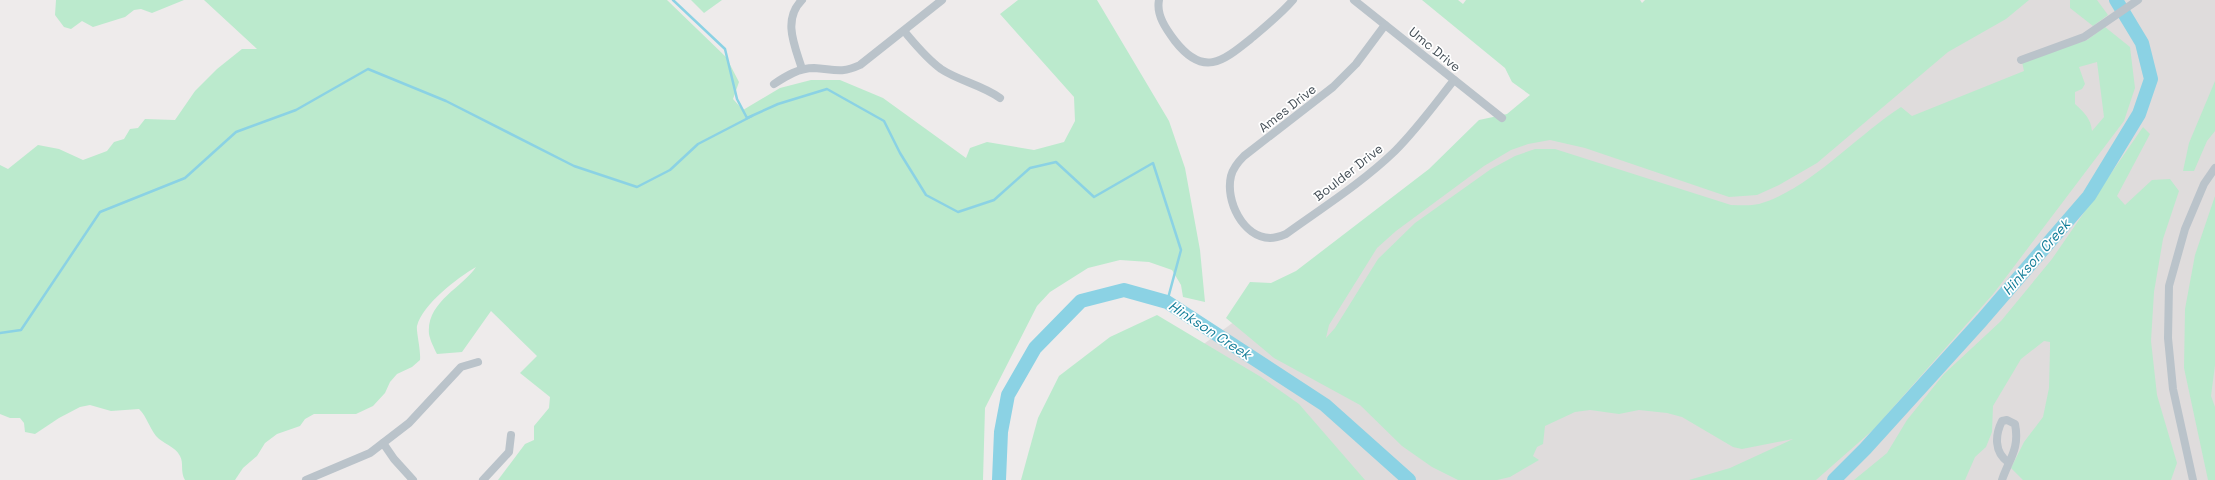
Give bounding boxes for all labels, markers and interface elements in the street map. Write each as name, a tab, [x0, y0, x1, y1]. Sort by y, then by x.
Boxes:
street label: Umc Drive	[1405, 23, 1464, 76]
street label: Ames Drive	[1255, 81, 1319, 136]
street label: Boulder Drive	[1310, 140, 1386, 205]
water label: Hinkson Creek	[1998, 214, 2075, 299]
water label: Hinkson Creek	[1165, 297, 1256, 364]

